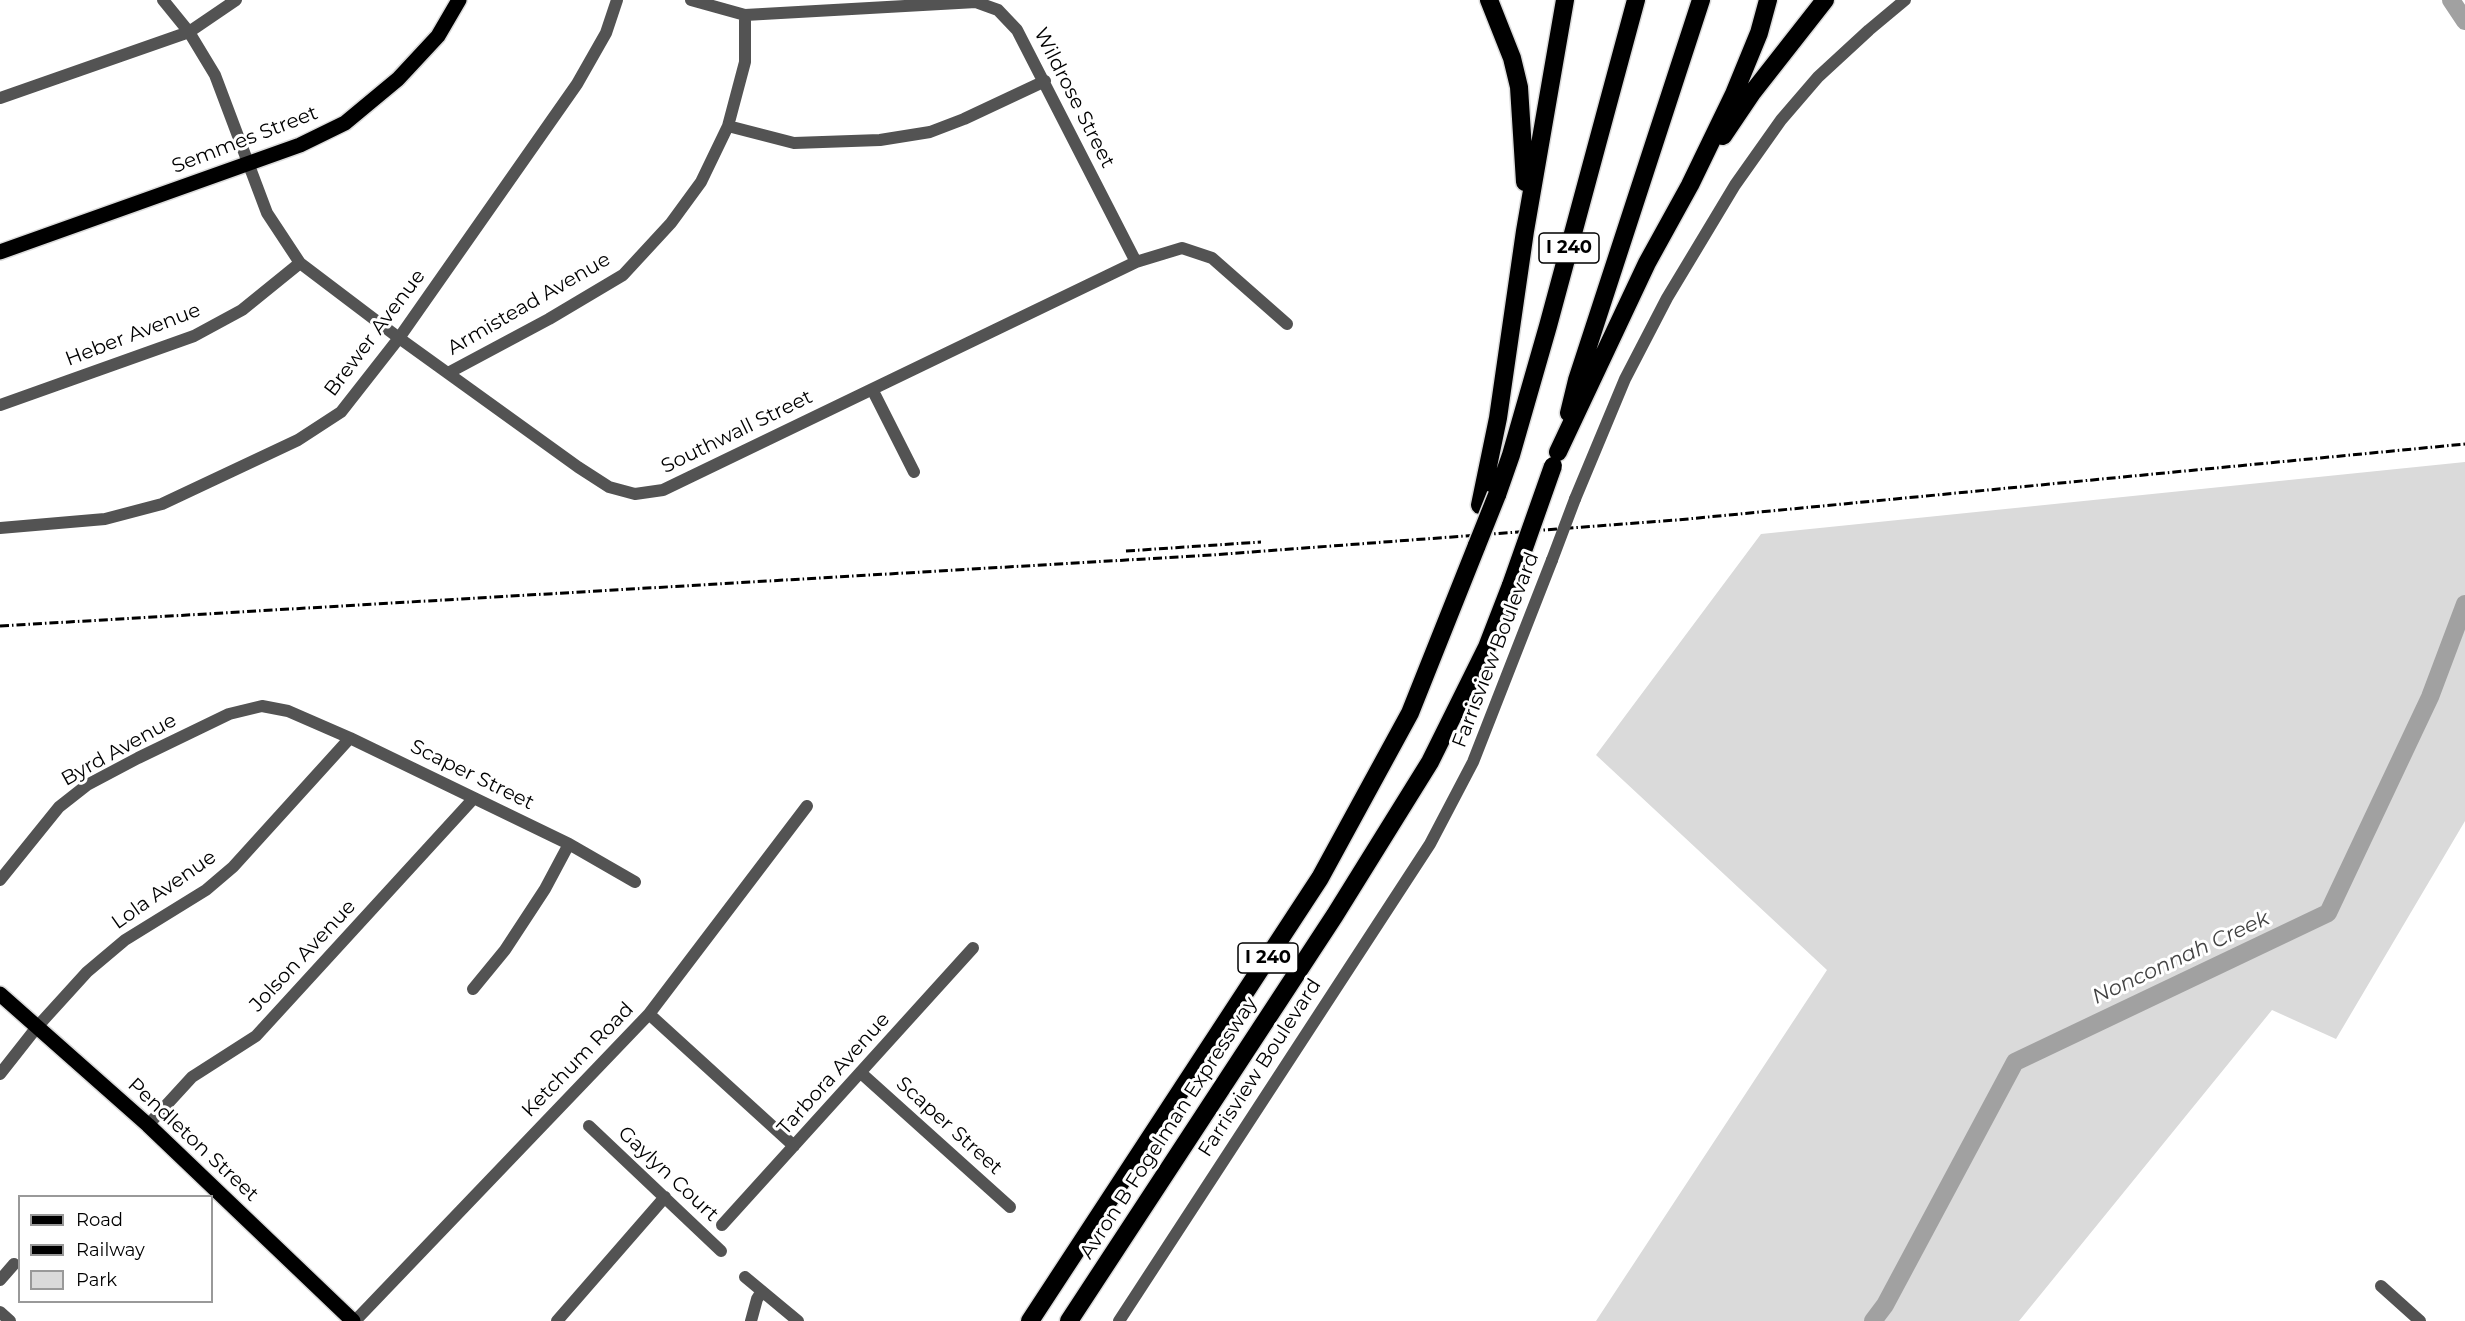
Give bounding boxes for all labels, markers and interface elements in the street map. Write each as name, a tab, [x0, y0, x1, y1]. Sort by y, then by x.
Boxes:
street label: Wildrose Street	[1028, 24, 1120, 172]
street label: Semmes Street	[169, 101, 321, 179]
road number: I 240	[1539, 233, 1599, 263]
street label: Armistead Avenue	[443, 248, 615, 360]
street label: Brewer Avenue	[319, 265, 431, 401]
street label: Heber Avenue	[62, 298, 204, 372]
street label: Southwall Street	[658, 385, 816, 479]
street label: Farrisview Boulevard	[1448, 549, 1544, 751]
street label: Byrd Avenue	[57, 708, 181, 792]
street label: Scaper Street	[406, 735, 538, 815]
street label: Lola Avenue	[107, 845, 221, 935]
street label: Jolson Avenue	[245, 895, 361, 1017]
water label: Nonconnah Creek	[2088, 906, 2274, 1010]
road number: I 240	[1238, 943, 1298, 973]
street label: Farrisview Boulevard	[1193, 974, 1327, 1162]
street label: Avron B Fogelman Expressway	[1075, 992, 1263, 1264]
street label: Ketchum Road	[517, 998, 639, 1122]
street label: Tarbora Avenue	[773, 1008, 895, 1140]
street label: Scaper Street	[891, 1072, 1007, 1180]
street label: Pendleton Street	[123, 1073, 263, 1207]
street label: Gaylyn Court	[613, 1121, 723, 1227]
legend	[18, 1195, 213, 1303]
text: Road	[76, 1209, 123, 1231]
text: Railway	[76, 1239, 145, 1261]
text: Park	[76, 1269, 117, 1291]

